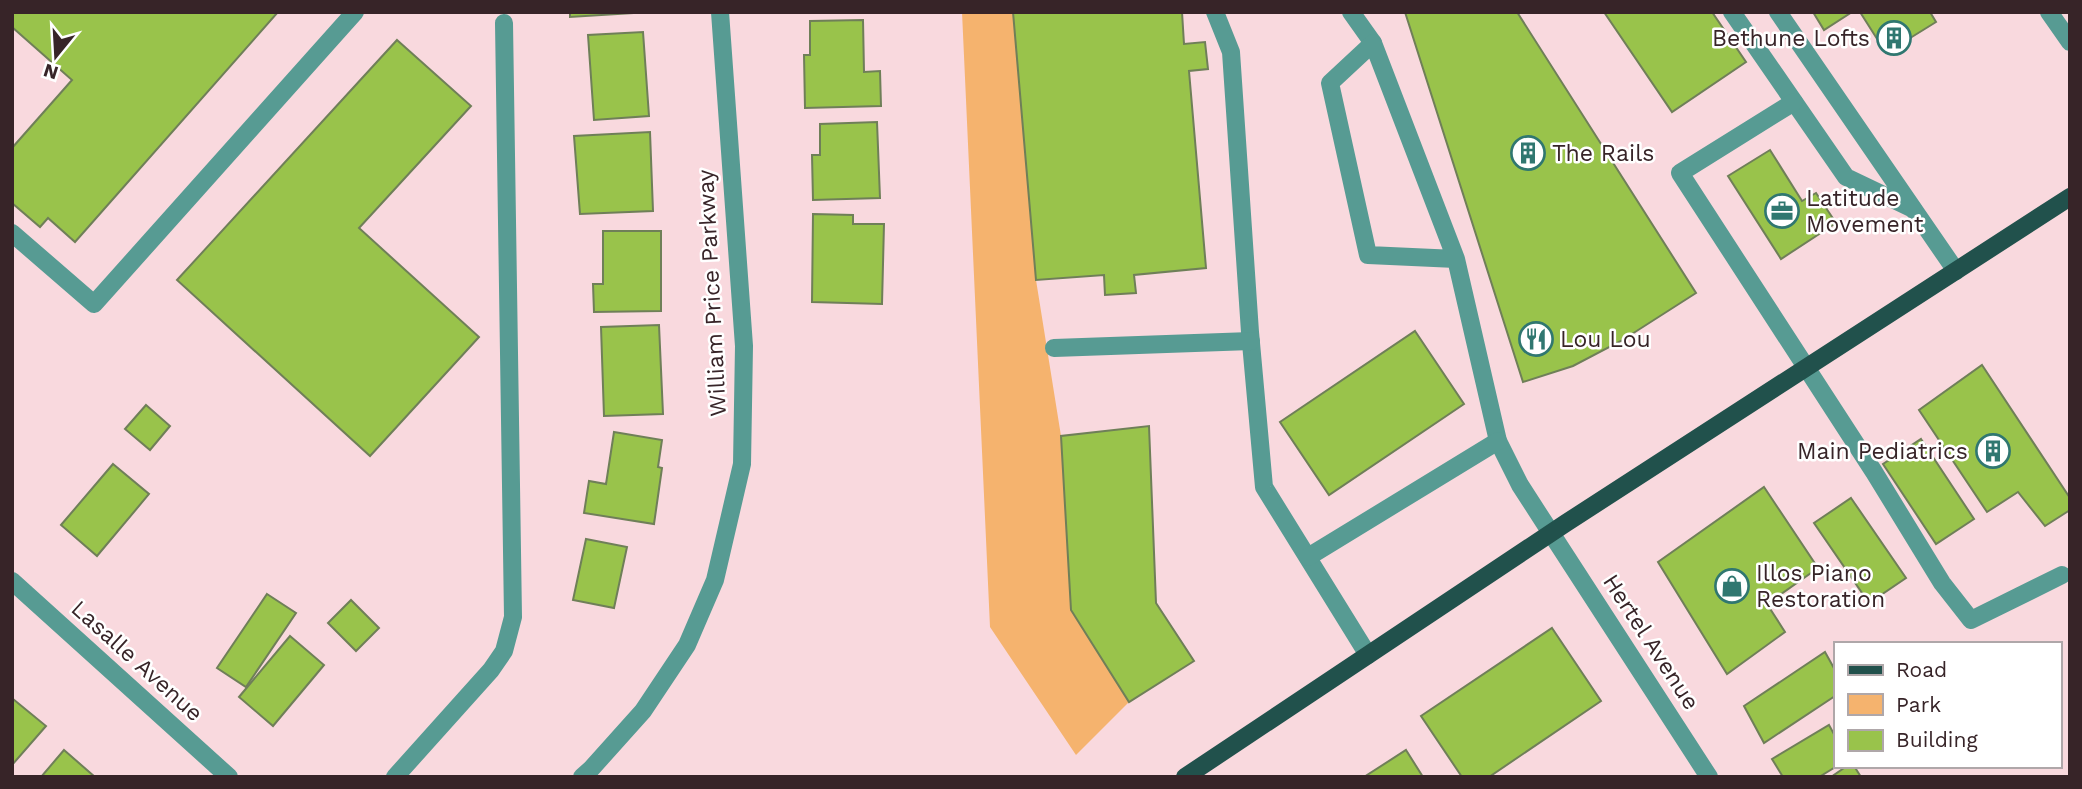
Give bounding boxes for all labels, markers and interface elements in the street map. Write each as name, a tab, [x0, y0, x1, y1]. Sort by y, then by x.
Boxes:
building icon: Bethune Lofts	[1875, 19, 1913, 57]
north arrow	[21, 21, 91, 91]
place label: Bethune Lofts	[1712, 25, 1870, 52]
text: N	[41, 59, 61, 85]
building icon: The Rails	[1509, 134, 1547, 172]
place label: The Rails	[1552, 140, 1654, 167]
street label: William Price Parkway	[692, 169, 732, 417]
place label: Latitude Movement	[1806, 185, 1924, 238]
office icon: Latitude Movement	[1763, 192, 1801, 230]
restaurant icon: Lou Lou	[1517, 320, 1555, 358]
place label: Lou Lou	[1560, 326, 1651, 353]
building icon: Main Pediatrics	[1974, 432, 2012, 470]
place label: Main Pediatrics	[1797, 438, 1968, 465]
place label: Illos Piano Restoration	[1756, 560, 1885, 613]
shop icon: Illos Piano Restoration	[1713, 567, 1751, 605]
street label: Hertel Avenue	[1597, 569, 1705, 715]
street label: Lasalle Avenue	[66, 595, 208, 727]
legend	[1834, 642, 2061, 768]
text: Road	[1896, 657, 1947, 682]
text: Park	[1896, 692, 1941, 717]
text: Building	[1896, 727, 1978, 752]

